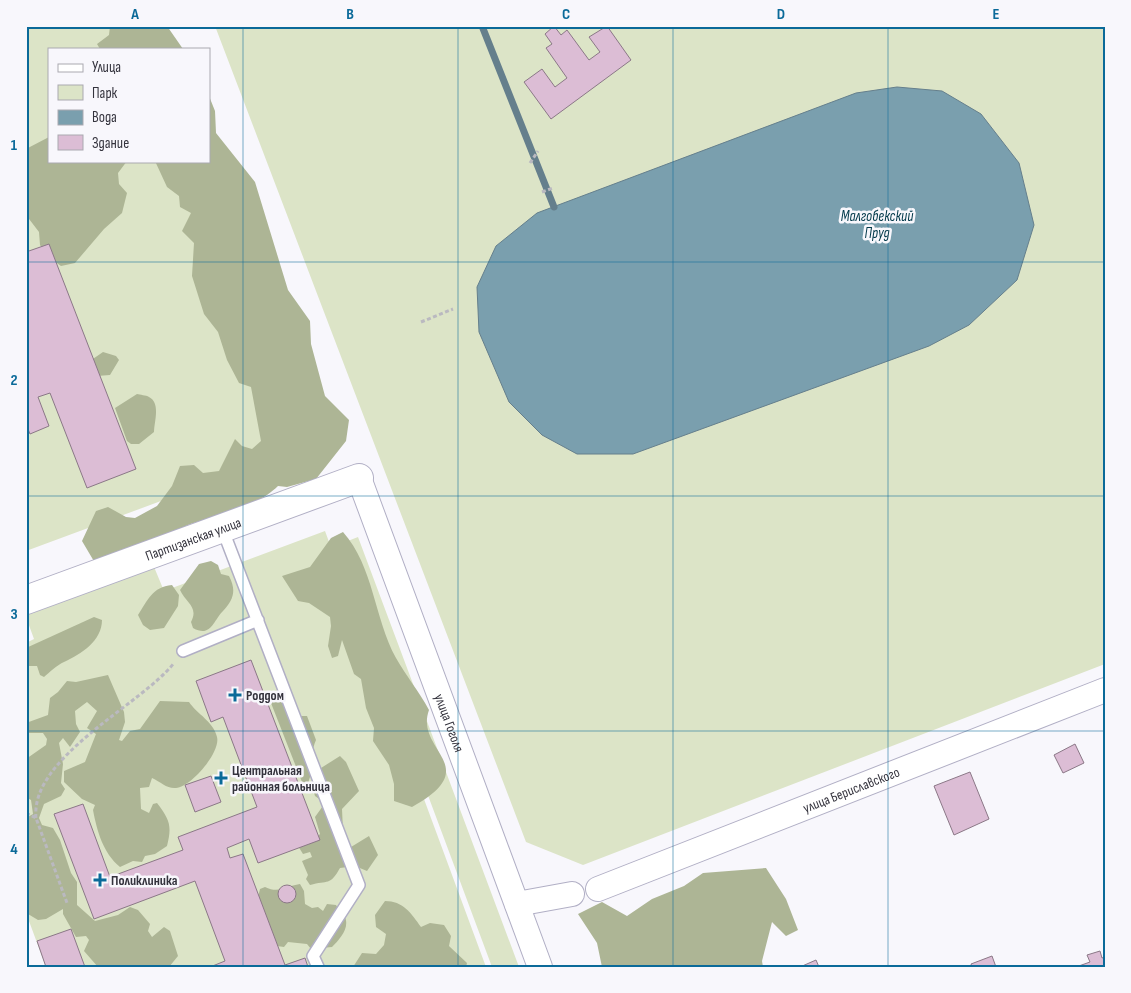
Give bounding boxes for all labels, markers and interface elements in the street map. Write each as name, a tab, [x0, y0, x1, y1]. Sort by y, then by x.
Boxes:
text: A	[130, 5, 139, 24]
text: B	[346, 5, 354, 24]
text: C	[562, 5, 570, 24]
text: D	[777, 5, 785, 24]
text: E	[993, 5, 1000, 24]
legend	[48, 48, 210, 162]
text: Улица	[92, 58, 121, 77]
text: Парк	[92, 84, 118, 103]
text: Вода	[92, 108, 117, 127]
text: Здание	[92, 134, 129, 153]
text: 1	[11, 136, 18, 155]
water label: Малгобекский Пруд	[841, 207, 914, 243]
text: 2	[10, 371, 18, 390]
street label: Партизанская улица	[143, 514, 244, 565]
text: 3	[10, 605, 18, 624]
place label: Роддом	[246, 687, 284, 704]
marker: Роддом	[228, 688, 242, 702]
street label: улица Гоголя	[431, 691, 468, 755]
place label: Центральная районная больница	[232, 762, 330, 795]
street label: улица Бериславского	[801, 763, 902, 817]
marker: Центральная районная больница	[214, 771, 228, 785]
text: 4	[10, 840, 18, 859]
place label: Поликлиника	[111, 872, 178, 889]
marker: Поликлиника	[93, 873, 107, 887]

